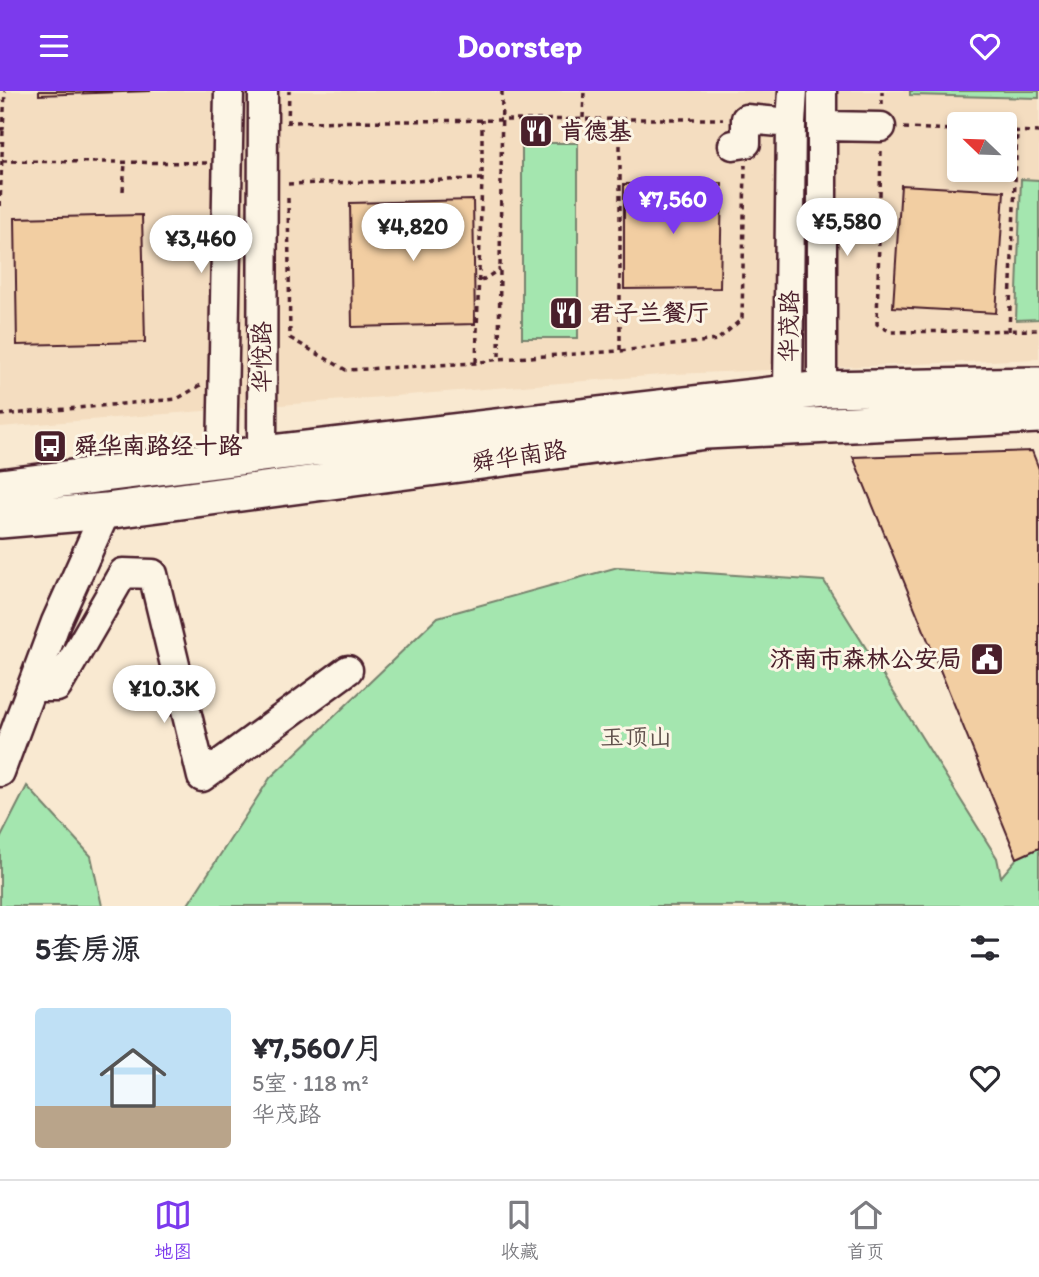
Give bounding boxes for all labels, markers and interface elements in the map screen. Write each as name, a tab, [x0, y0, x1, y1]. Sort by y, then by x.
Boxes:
icon: menu	[35, 27, 73, 65]
text: Doorstep	[457, 27, 582, 65]
icon: heart	[966, 27, 1004, 65]
restaurant icon: 肯德基	[517, 112, 555, 150]
north arrow	[947, 112, 1017, 182]
map controls	[947, 112, 1017, 182]
place label: 肯德基	[560, 116, 632, 145]
pin: ¥7,560	[616, 177, 730, 236]
text: ¥7,560	[639, 185, 707, 213]
pin: ¥5,580	[790, 199, 904, 258]
pin: ¥4,820	[356, 204, 470, 263]
text: ¥5,580	[812, 207, 882, 235]
text: ¥4,820	[377, 212, 449, 240]
pin: ¥3,460	[144, 215, 258, 275]
text: ¥3,460	[165, 224, 237, 252]
street label: 华茂路	[773, 290, 804, 362]
restaurant icon: 君子兰餐厅	[547, 294, 585, 332]
place label: 君子兰餐厅	[590, 298, 710, 327]
street label: 华悦路	[247, 321, 276, 393]
bus stop icon: 舜华南路经十路	[31, 427, 69, 465]
place label: 舜华南路经十路	[74, 431, 243, 460]
street label: 舜华南路	[469, 434, 568, 477]
public building icon: 济南市森林公安局	[968, 640, 1006, 678]
place label: 济南市森林公安局	[770, 644, 962, 673]
pin: ¥10.3K	[107, 665, 221, 725]
text: ¥10.3K	[129, 674, 199, 702]
park label: 玉顶山	[600, 722, 672, 751]
icon: filters	[966, 929, 1004, 967]
text: 5套房源	[35, 930, 141, 967]
text: ¥7,560/月	[252, 1029, 384, 1066]
icon: home	[91, 1036, 175, 1120]
icon: heart	[966, 1059, 1004, 1097]
text: 5室 · 118 m²	[252, 1069, 369, 1097]
text: 华茂路	[252, 1100, 321, 1128]
tab: 地图	[154, 1196, 192, 1263]
tab: 收藏	[500, 1196, 539, 1263]
tab: 首页	[847, 1196, 885, 1263]

